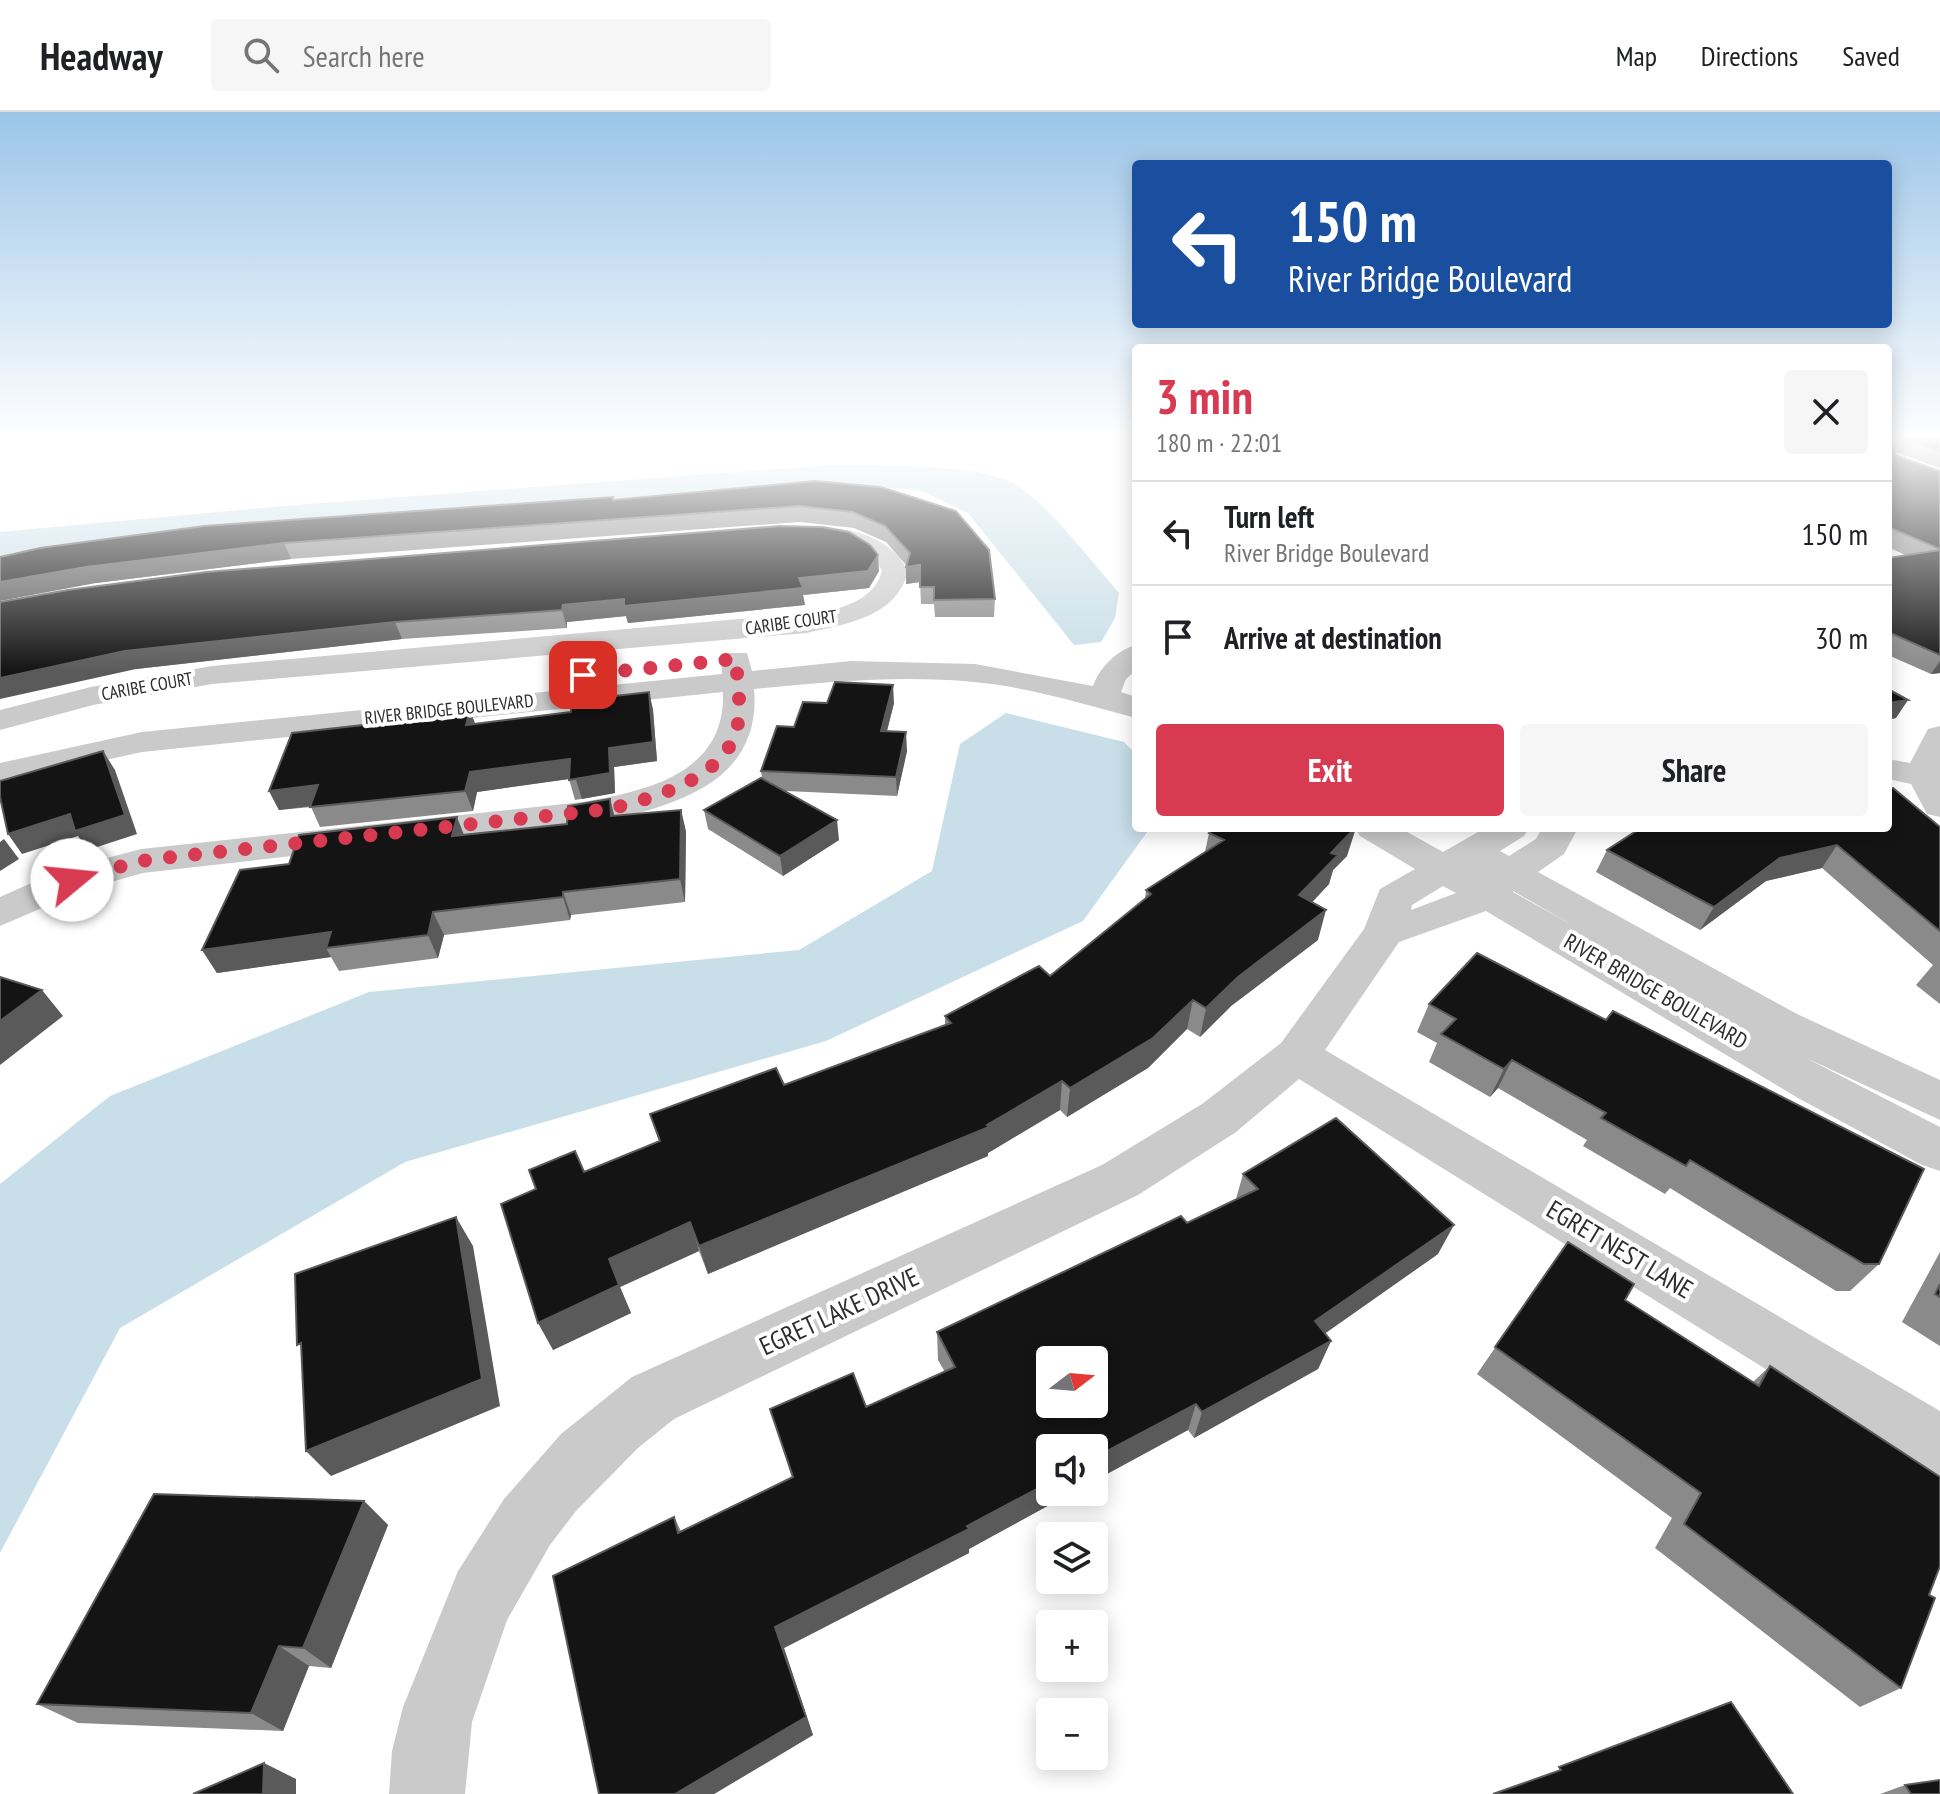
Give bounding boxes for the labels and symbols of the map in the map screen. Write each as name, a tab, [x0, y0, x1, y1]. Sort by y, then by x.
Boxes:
street label: CARIBE COURT	[744, 604, 838, 640]
pin	[549, 641, 617, 709]
street label: CARIBE COURT	[100, 667, 194, 705]
street label: RIVER BRIDGE BOULEVARD	[363, 689, 535, 729]
position arrow	[30, 838, 114, 922]
street label: RIVER BRIDGE BOULEVARD	[1559, 927, 1753, 1055]
street label: EGRET NEST LANE	[1541, 1192, 1699, 1306]
street label: EGRET LAKE DRIVE	[754, 1260, 924, 1362]
north arrow	[1036, 1346, 1108, 1418]

